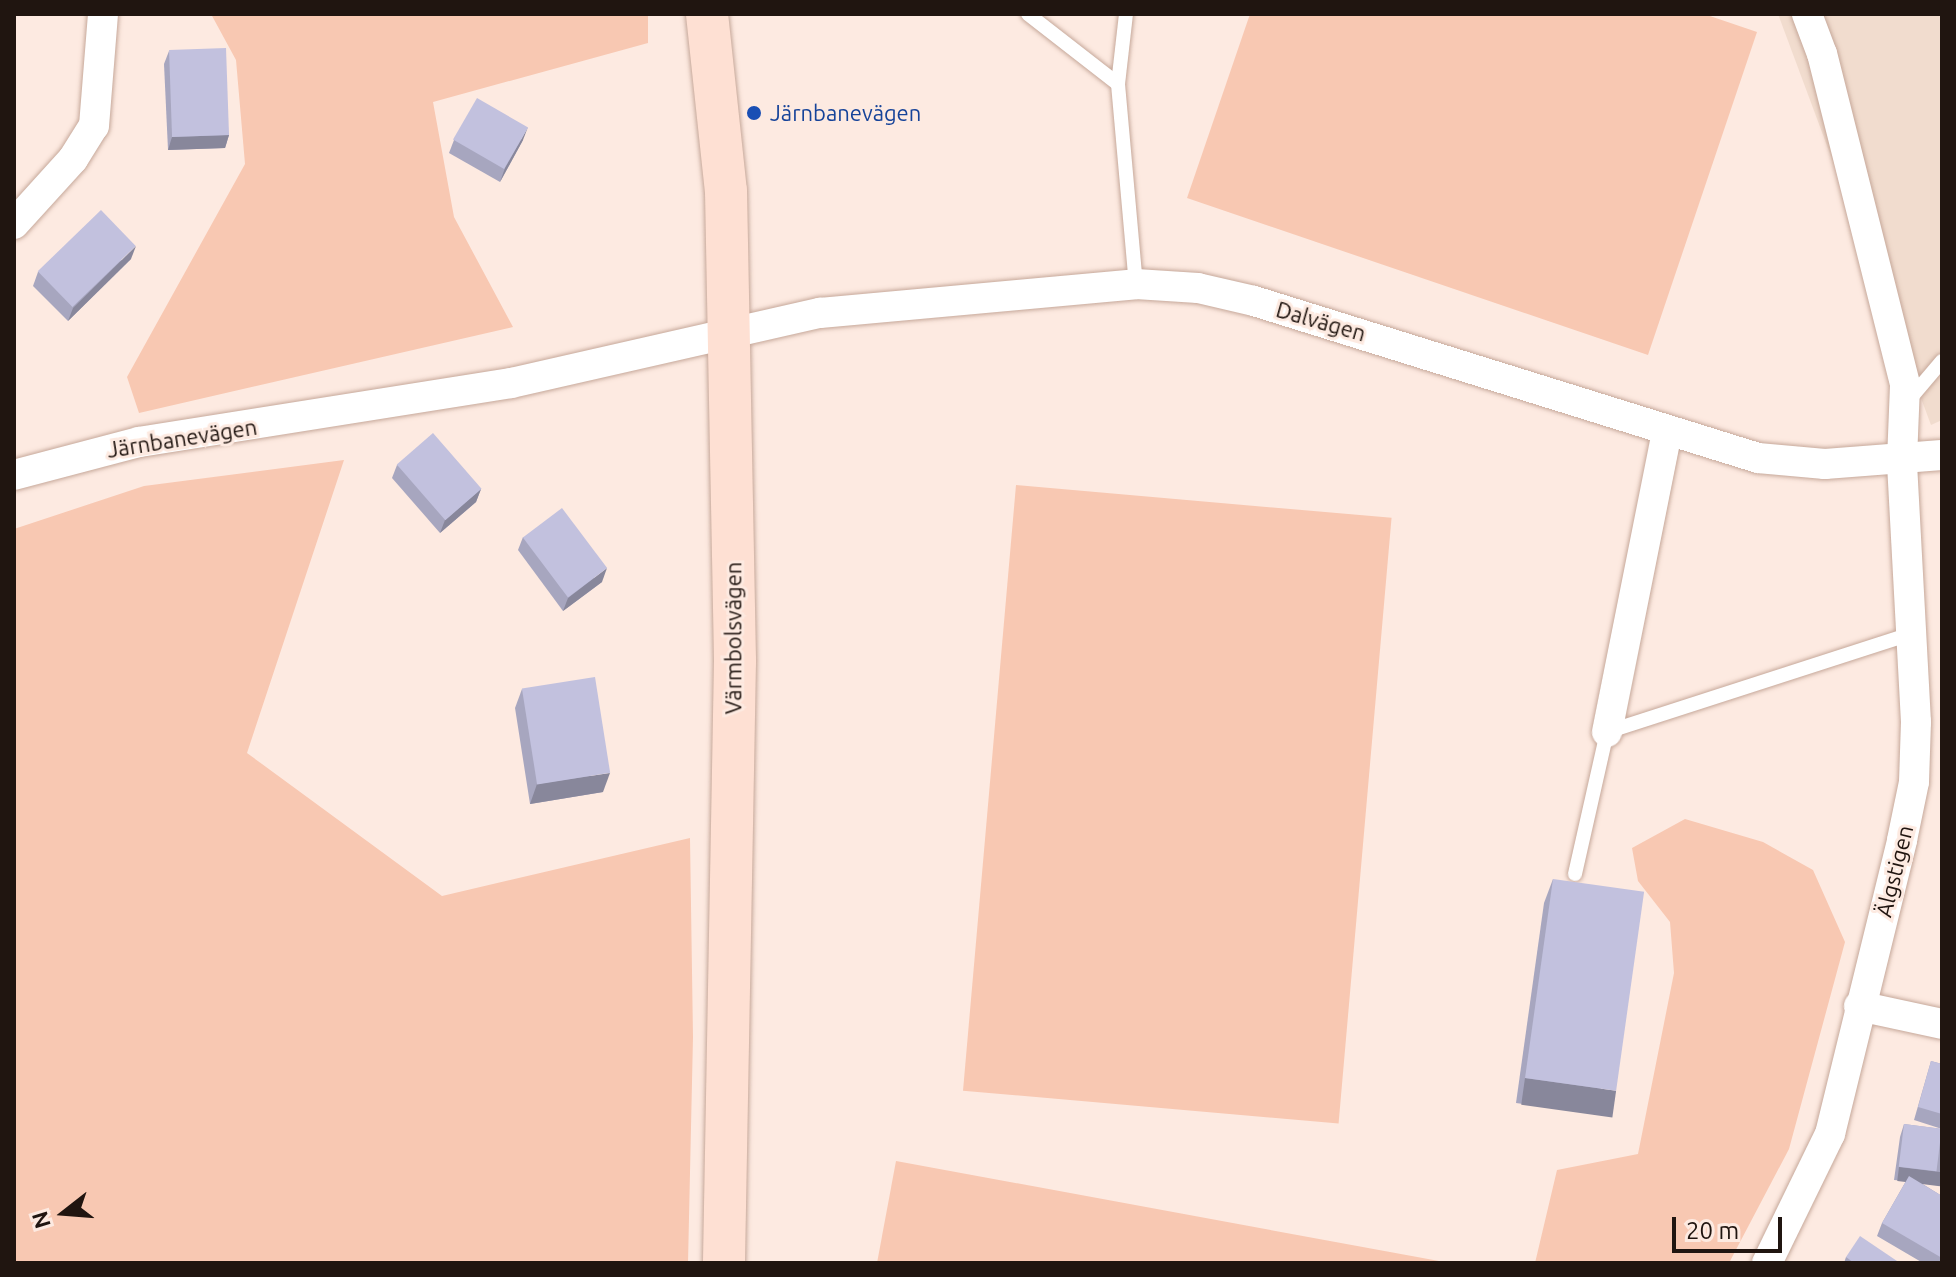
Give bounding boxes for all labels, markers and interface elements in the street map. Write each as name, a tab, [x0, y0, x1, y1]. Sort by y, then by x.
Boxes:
place label: Järnbanevägen	[770, 100, 921, 126]
marker: Järnbanevägen	[745, 104, 763, 122]
street label: Dalvägen	[1273, 296, 1369, 346]
street label: Järnbanevägen	[105, 413, 259, 463]
street label: Värmbolsvägen	[720, 562, 746, 714]
street label: Älgstigen	[1870, 822, 1918, 920]
north arrow	[24, 1173, 104, 1253]
scale bar	[1676, 1201, 1786, 1251]
text: N	[26, 1209, 55, 1232]
text: 20 m	[1686, 1217, 1739, 1244]

